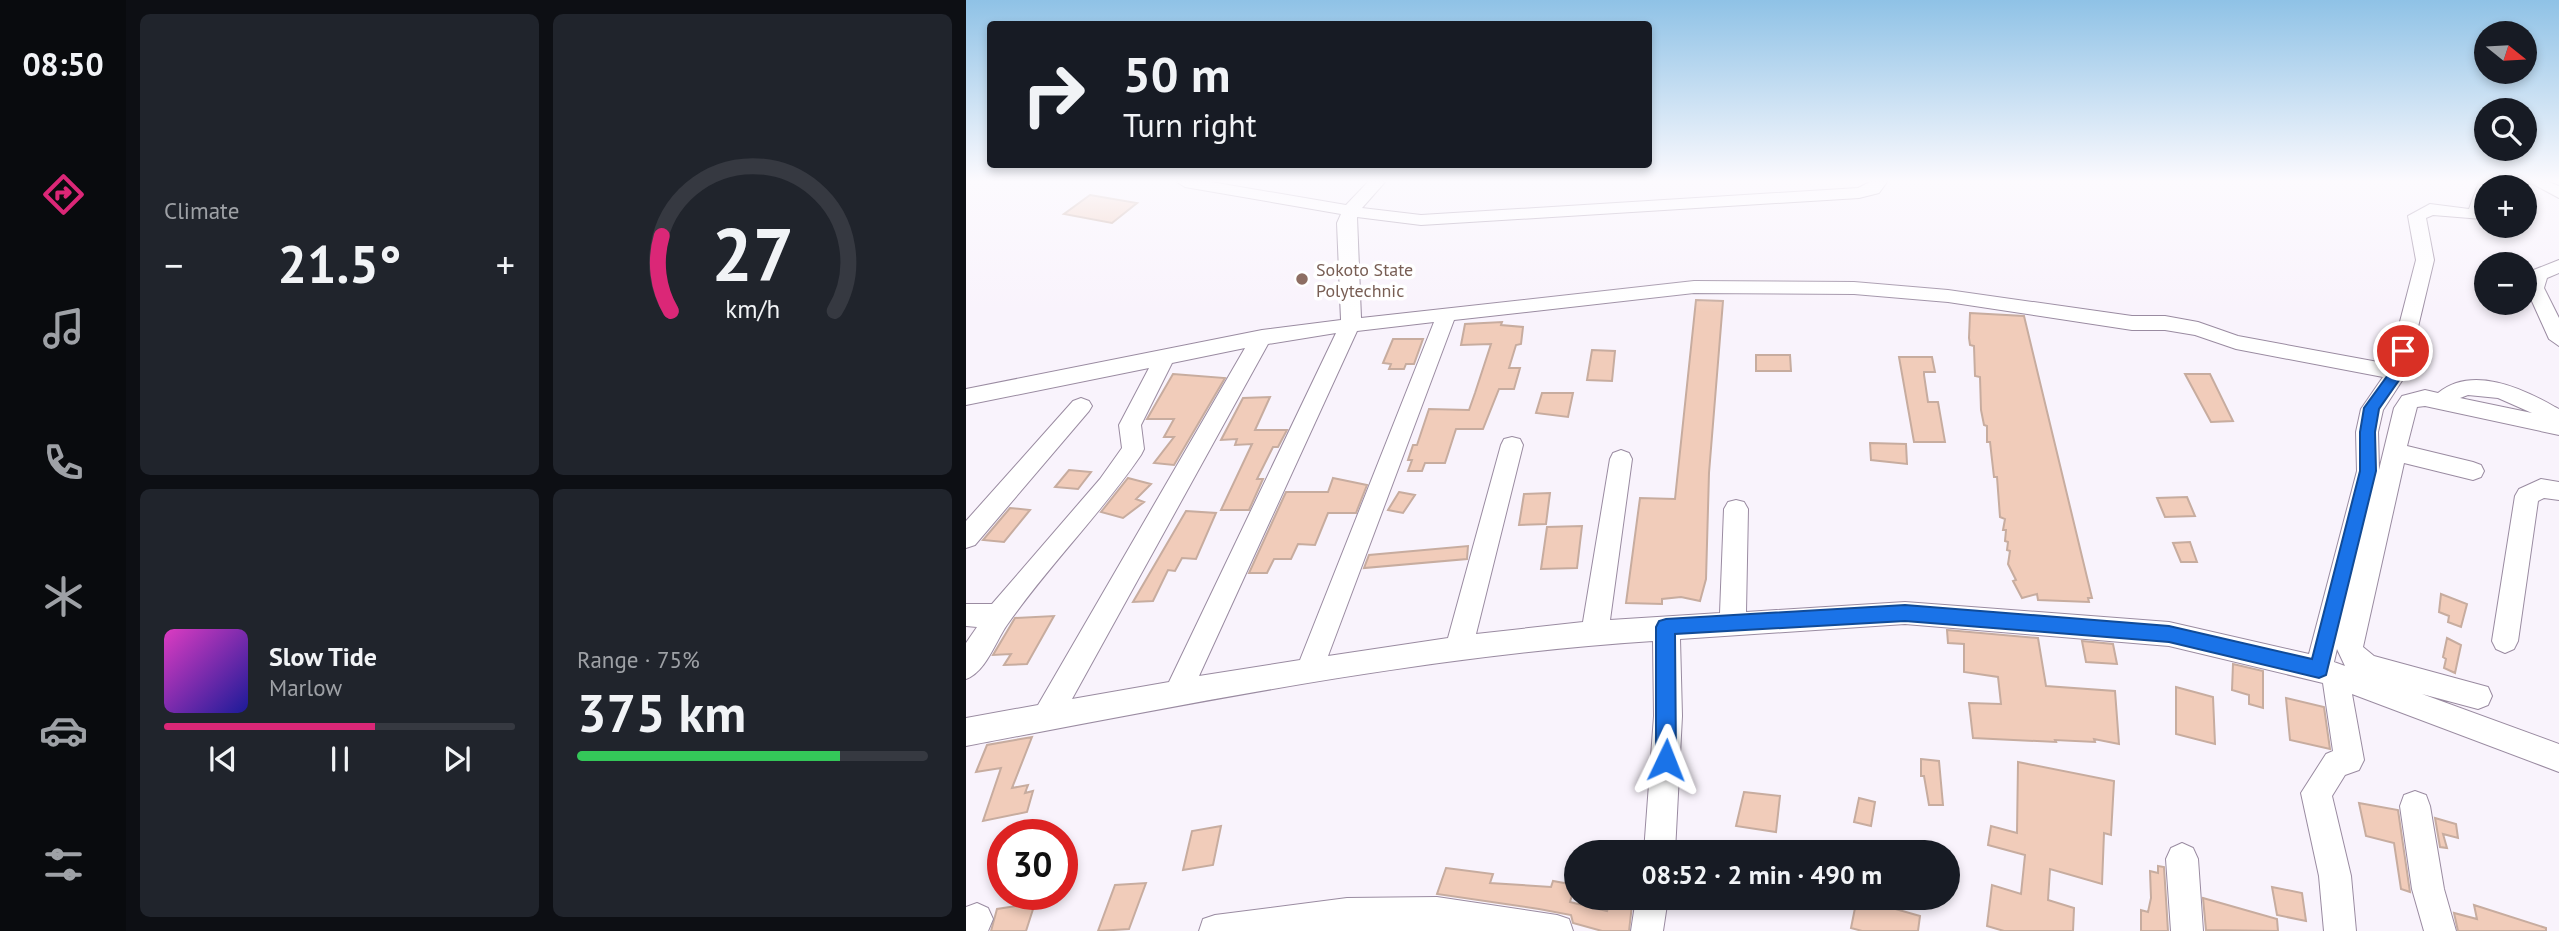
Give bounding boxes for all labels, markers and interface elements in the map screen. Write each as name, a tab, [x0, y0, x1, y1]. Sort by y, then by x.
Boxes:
north arrow	[2474, 21, 2538, 84]
map controls	[2474, 21, 2537, 315]
text: 50 m	[1123, 42, 1230, 106]
text: 08:50	[22, 43, 104, 85]
icon: right	[1008, 49, 1099, 140]
button: search	[2474, 98, 2537, 161]
text: Turn right	[1123, 104, 1257, 146]
icon: directions	[39, 170, 88, 219]
button: +	[2474, 175, 2537, 238]
text: Climate	[164, 196, 239, 225]
text: 27	[711, 207, 794, 301]
text: 21.5°	[278, 230, 401, 297]
text: −	[164, 240, 183, 289]
text: +	[496, 240, 515, 289]
button: −	[2474, 252, 2537, 315]
place label: Sokoto State Polytechnic	[1316, 258, 1413, 302]
marker: Sokoto State Polytechnic	[1294, 271, 1310, 287]
text: km/h	[725, 292, 780, 324]
icon: music	[39, 304, 88, 353]
pin	[2373, 321, 2433, 381]
icon: arrive	[2384, 332, 2422, 370]
icon: phone	[39, 438, 88, 487]
icon: climate	[39, 572, 88, 621]
text: Slow Tide	[269, 640, 377, 673]
text: Range · 75%	[577, 645, 700, 674]
text: Marlow	[269, 673, 342, 702]
text: 375 km	[577, 679, 746, 746]
icon: car	[39, 706, 88, 755]
position arrow	[1629, 723, 1703, 797]
icon: previous	[204, 740, 242, 778]
icon: pause	[321, 740, 359, 778]
icon: next	[438, 740, 476, 778]
speed limit sign: 30	[987, 819, 1078, 910]
icon: filters	[39, 840, 88, 889]
text: 08:52 · 2 min · 490 m	[1642, 858, 1882, 891]

